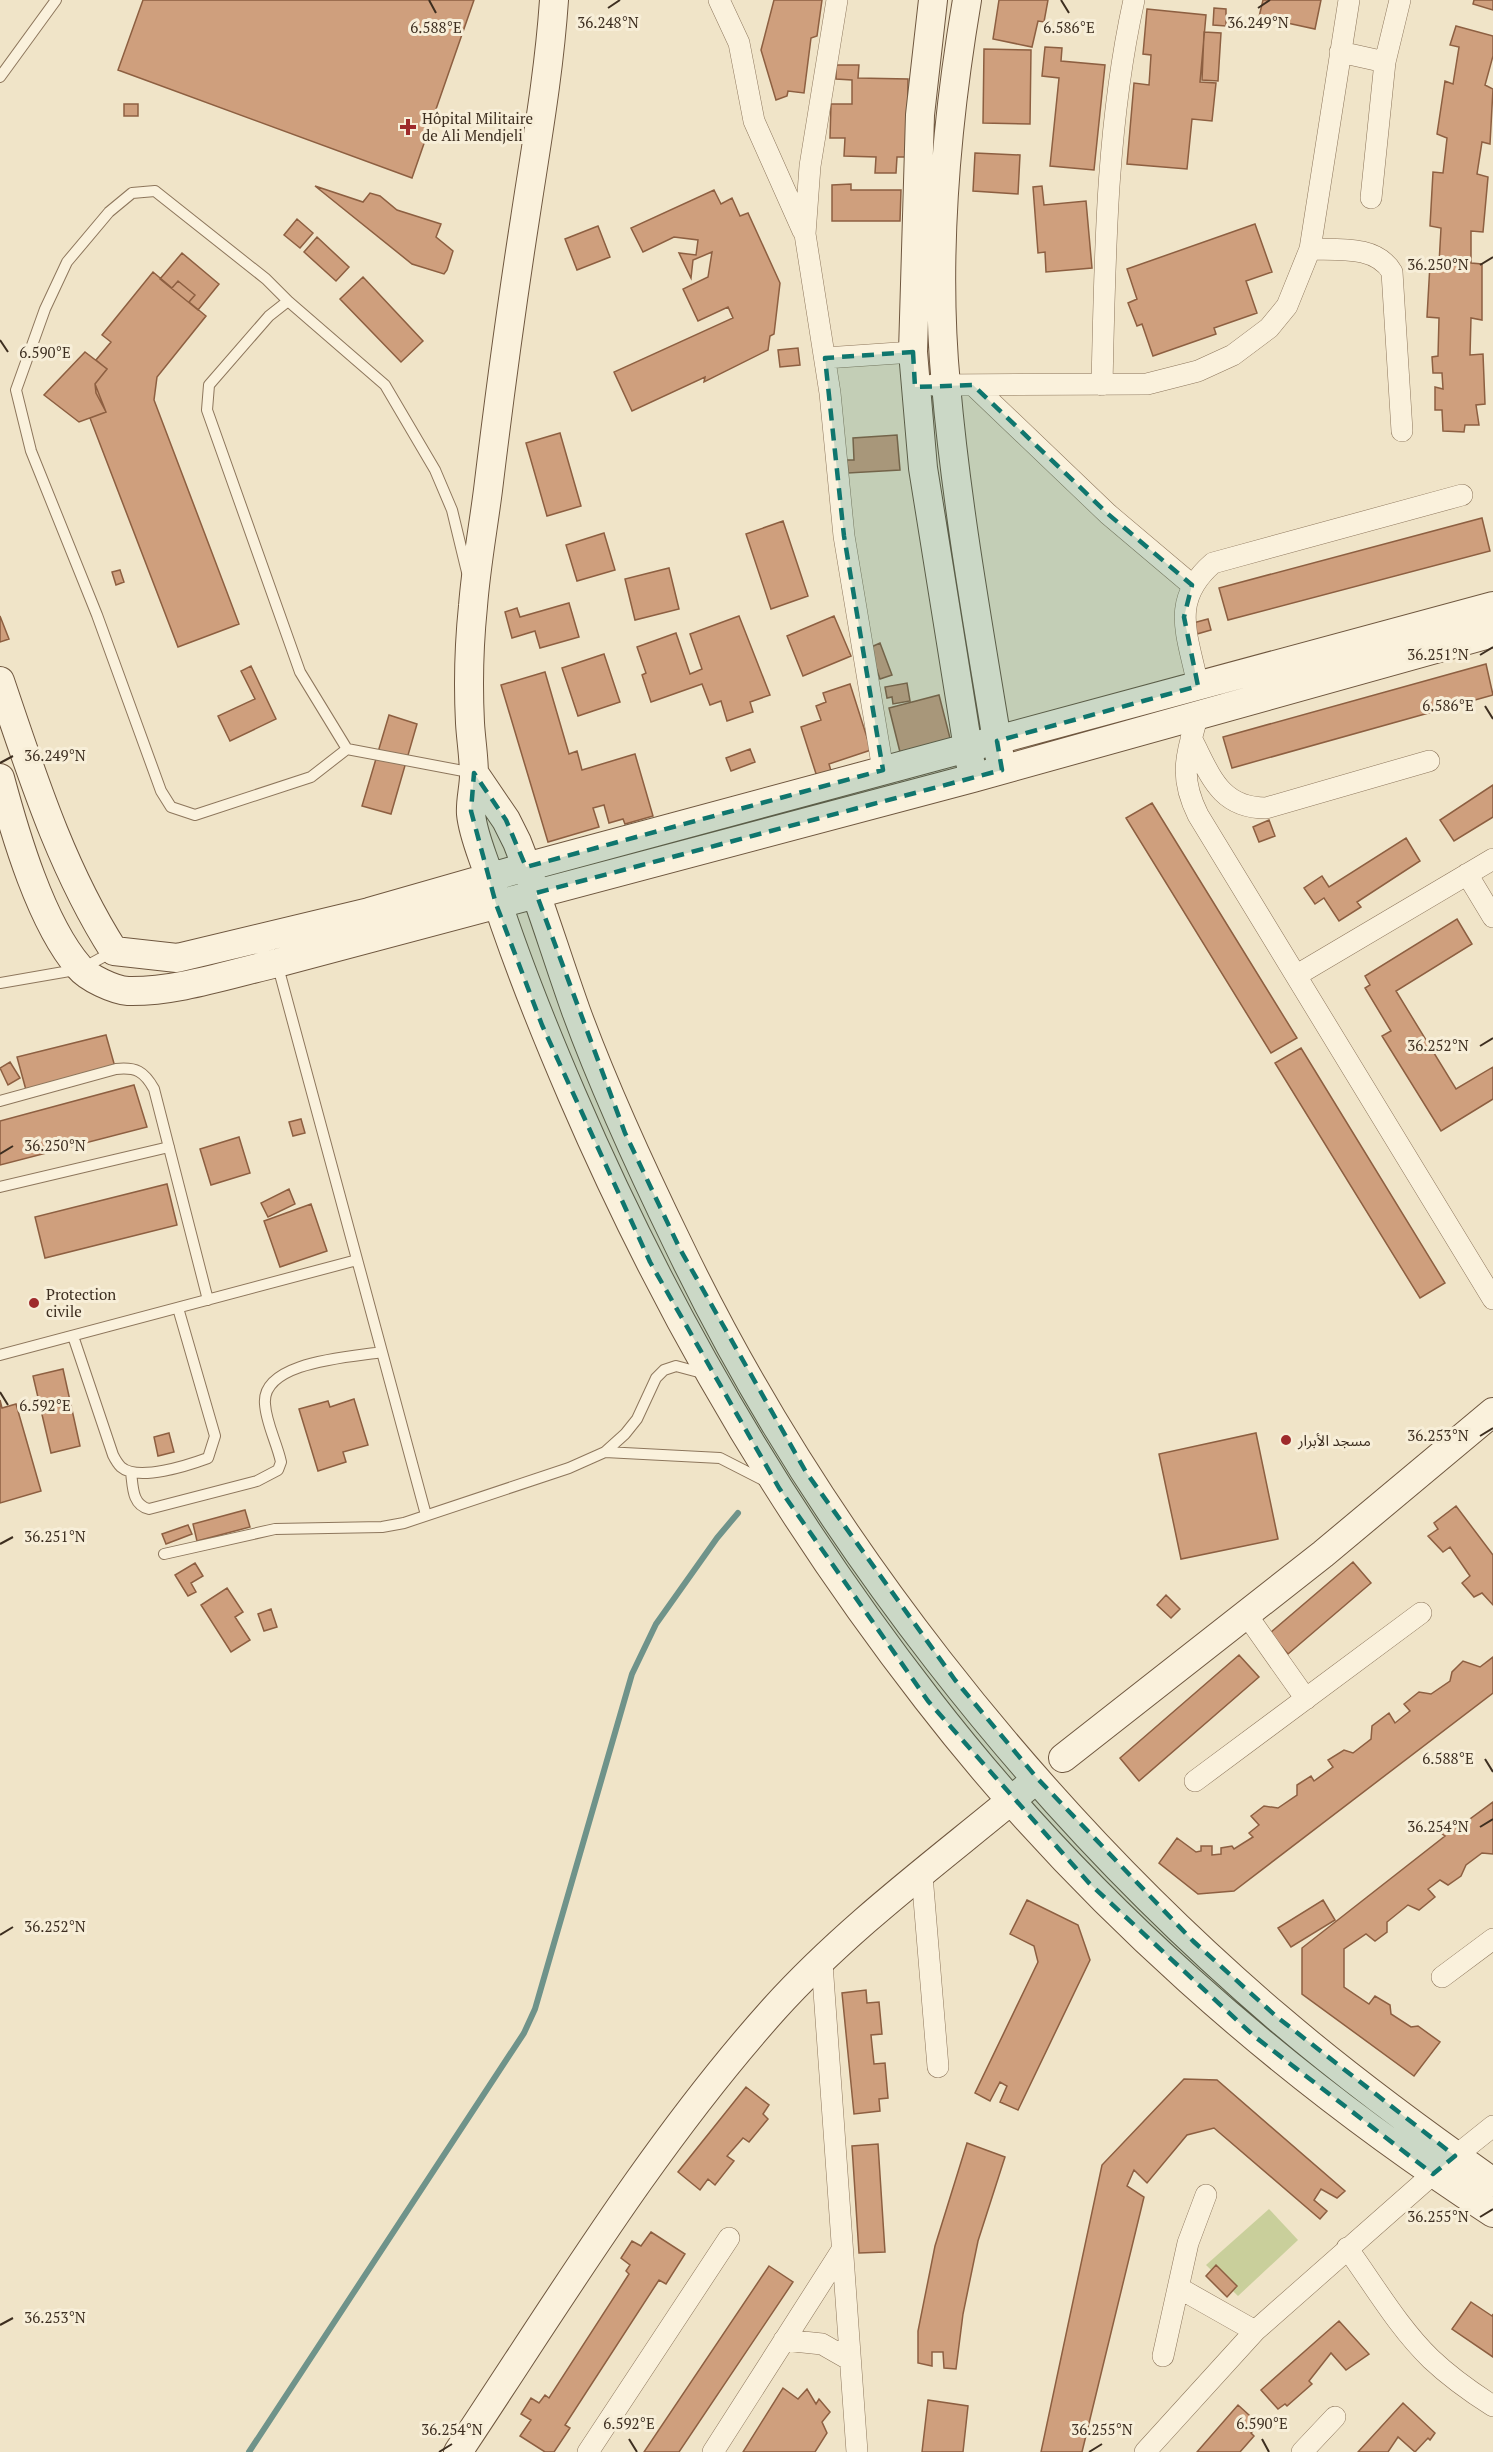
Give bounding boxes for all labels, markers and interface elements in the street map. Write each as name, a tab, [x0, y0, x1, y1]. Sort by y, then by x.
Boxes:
text: 36.248°N	[577, 12, 639, 32]
text: 36.249°N	[1227, 12, 1289, 32]
text: 6.588°E	[410, 17, 462, 37]
text: 6.586°E	[1043, 17, 1095, 37]
place label: Hôpital Militaire de Ali Mendjeli	[422, 108, 533, 145]
marker: Hôpital Militaire de Ali Mendjeli	[399, 118, 417, 136]
text: 36.250°N	[1407, 254, 1469, 274]
text: 6.590°E	[19, 342, 71, 362]
text: 36.251°N	[1407, 644, 1469, 664]
text: 6.586°E	[1422, 695, 1474, 715]
text: 36.249°N	[24, 745, 86, 765]
text: 36.252°N	[1407, 1035, 1469, 1055]
text: 36.250°N	[24, 1135, 86, 1155]
place label: Protection civile	[46, 1284, 116, 1321]
marker: Protection civile	[27, 1296, 41, 1310]
text: 6.592°E	[19, 1395, 71, 1415]
text: 36.253°N	[1407, 1425, 1469, 1445]
place label: مسجد الأبرار	[1297, 1430, 1371, 1450]
marker: مسجد الأبرار	[1279, 1433, 1293, 1447]
text: 36.251°N	[24, 1526, 86, 1546]
text: 6.588°E	[1422, 1748, 1474, 1768]
text: 36.254°N	[1407, 1816, 1469, 1836]
text: 36.252°N	[24, 1916, 86, 1936]
text: 36.255°N	[1407, 2206, 1469, 2226]
text: 36.253°N	[24, 2307, 86, 2327]
text: 6.592°E	[603, 2413, 655, 2433]
text: 6.590°E	[1236, 2413, 1288, 2433]
text: 36.254°N	[421, 2419, 483, 2439]
text: 36.255°N	[1071, 2419, 1133, 2439]

